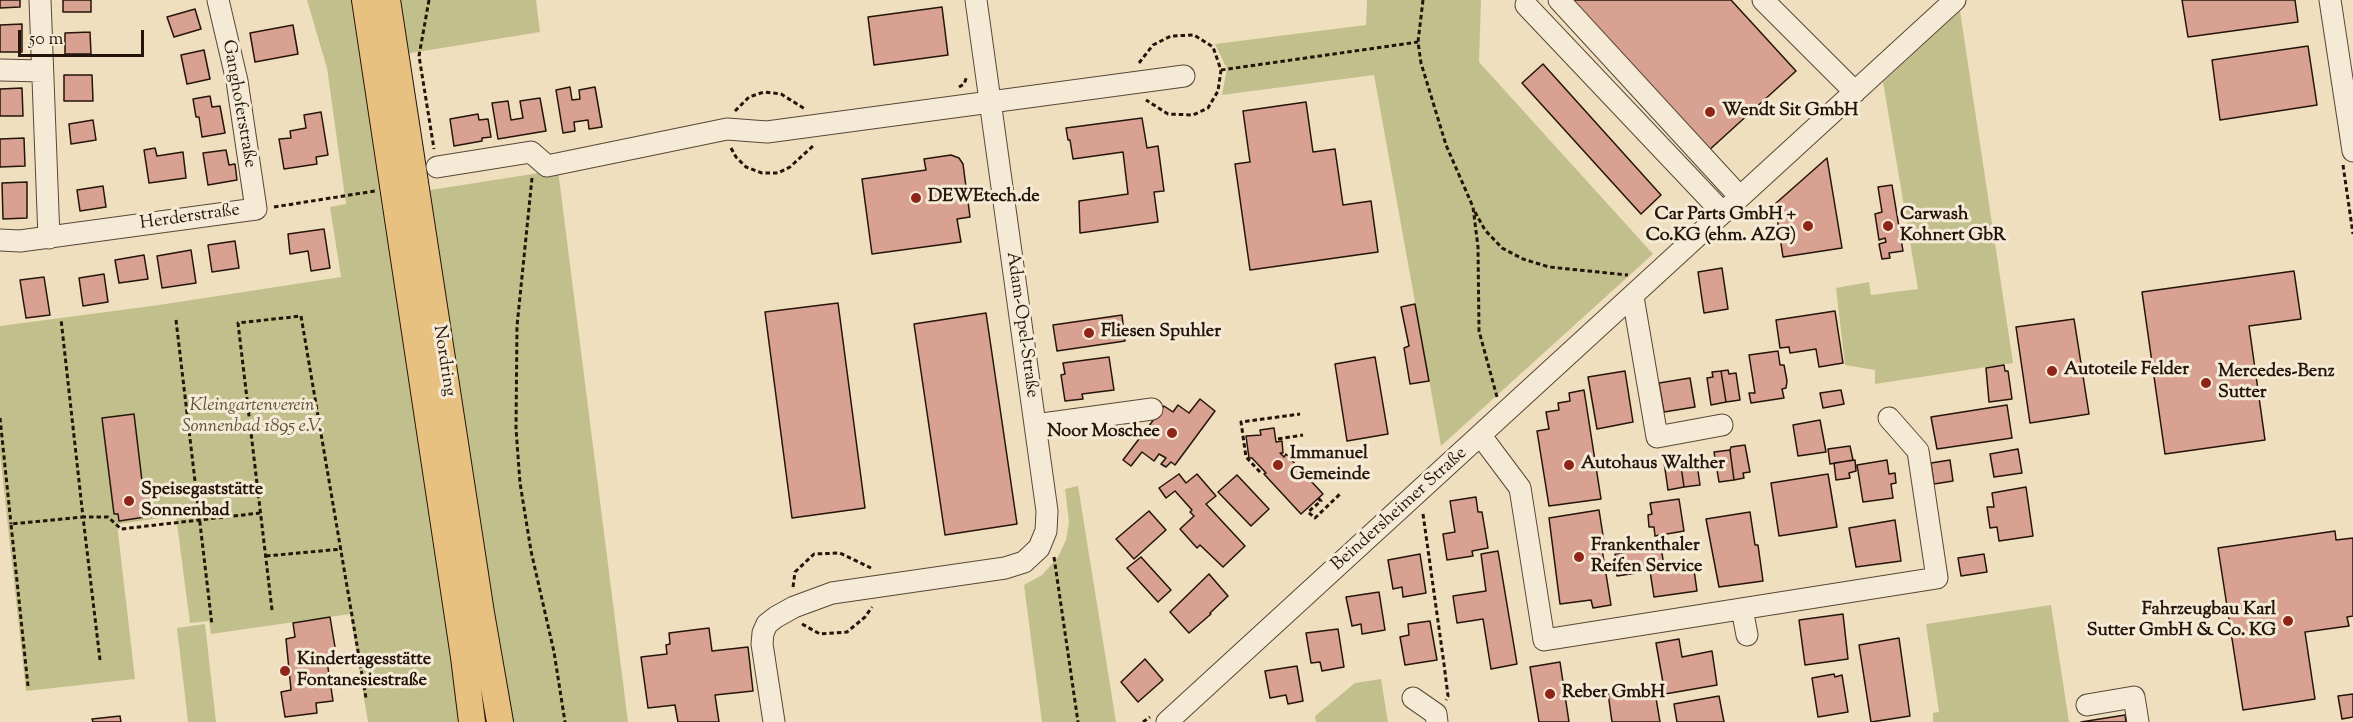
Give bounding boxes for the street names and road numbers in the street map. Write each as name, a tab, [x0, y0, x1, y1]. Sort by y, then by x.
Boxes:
street label: Ganghoferstraße	[216, 38, 260, 170]
street label: Herderstraße	[139, 200, 241, 236]
street label: Adam-Opel-Straße	[1000, 250, 1042, 400]
street label: Nordring	[427, 324, 459, 398]
street label: Beindersheimer Straße	[1328, 443, 1472, 577]

